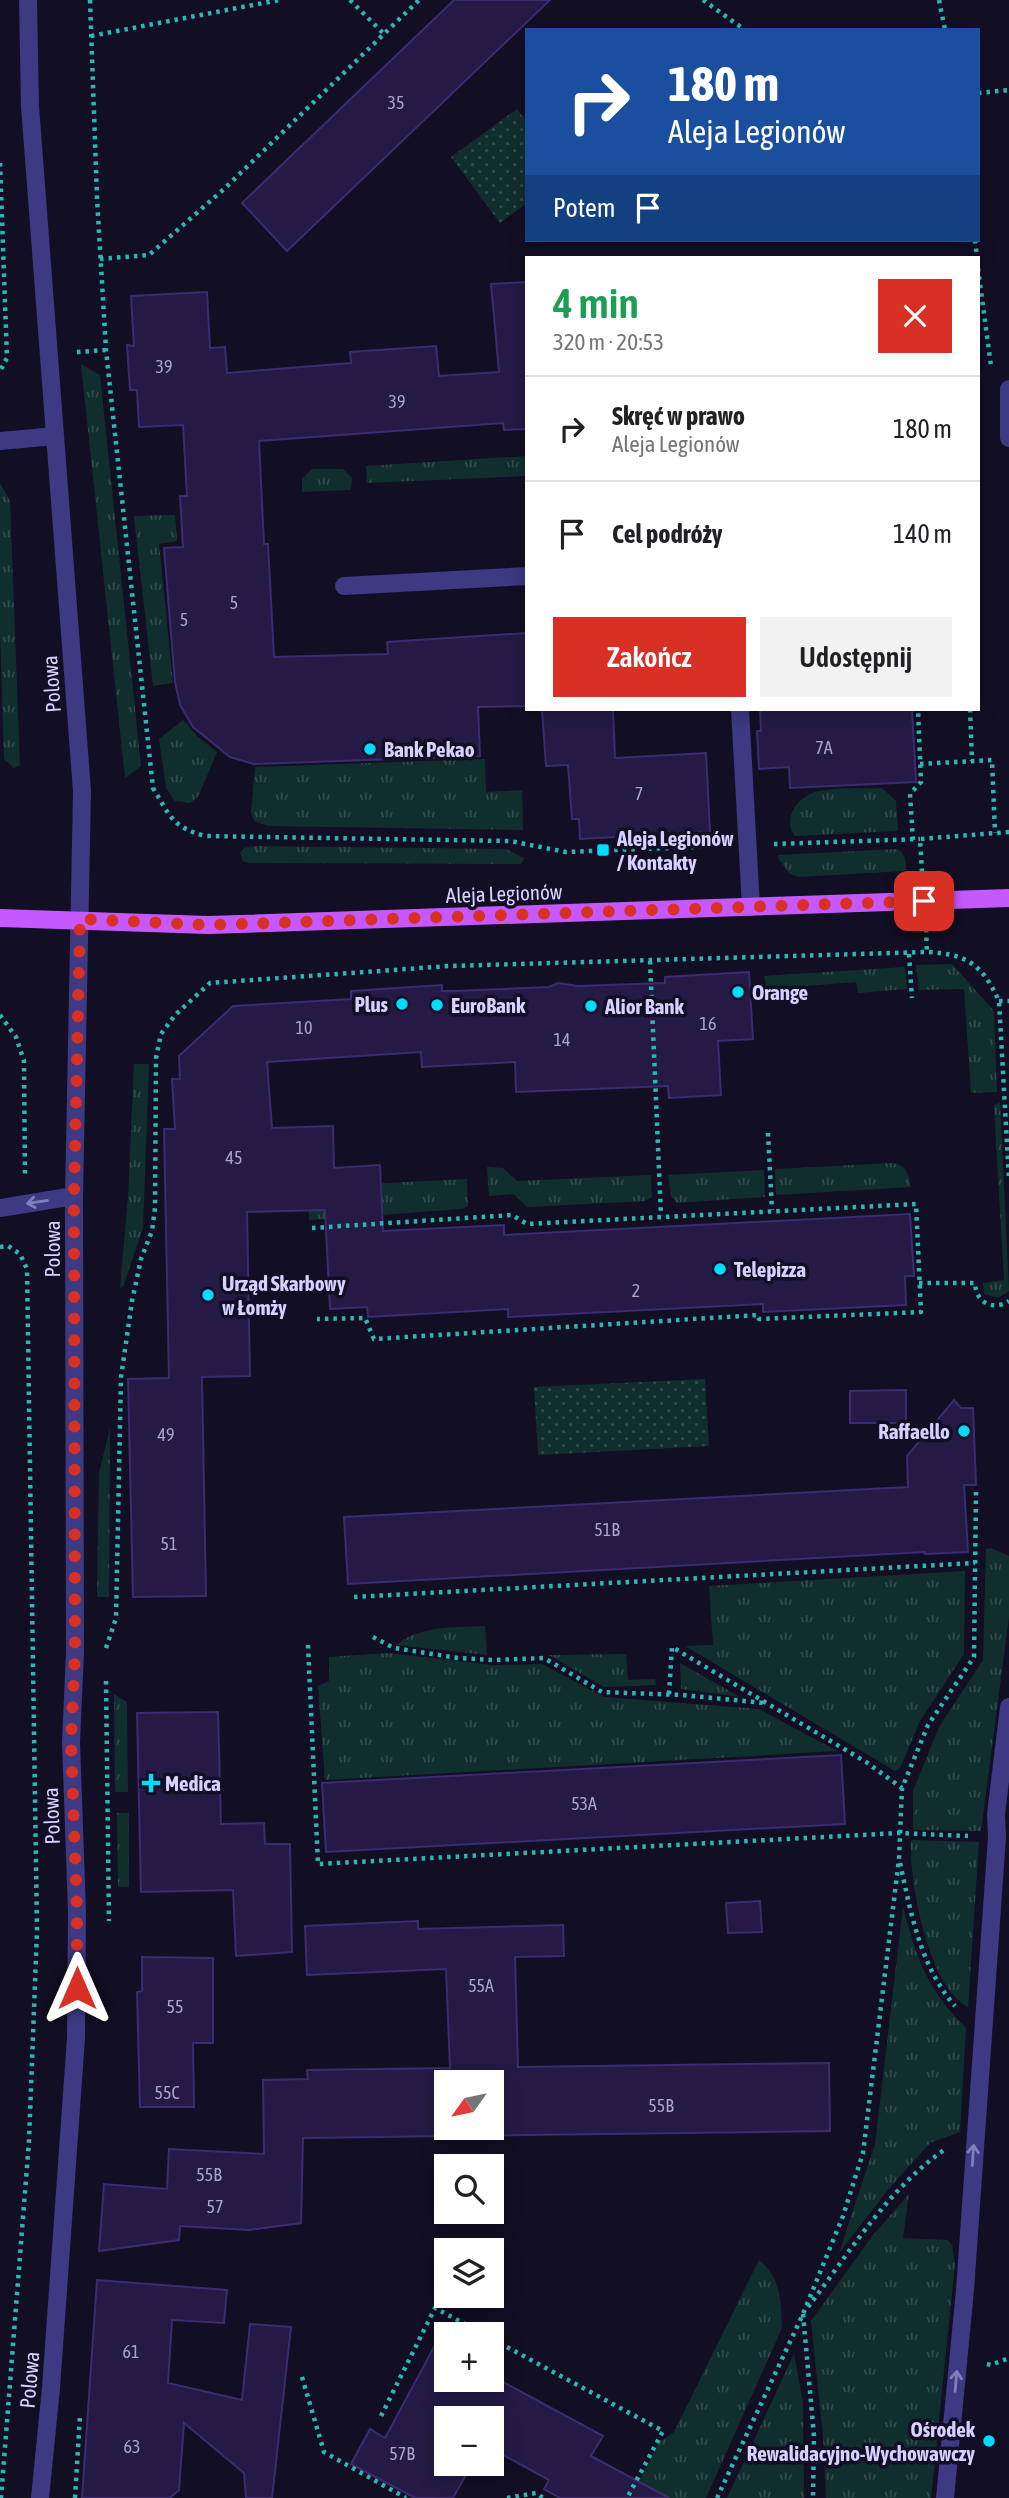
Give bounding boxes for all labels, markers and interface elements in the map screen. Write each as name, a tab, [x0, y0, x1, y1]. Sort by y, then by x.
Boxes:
text: 180 m	[668, 55, 779, 111]
icon: right	[553, 56, 644, 147]
house number: 35	[388, 92, 404, 113]
text: Aleja Legionów	[668, 113, 845, 150]
icon: arrive	[629, 189, 667, 227]
text: Potem	[553, 193, 615, 223]
text: 4 min	[553, 279, 639, 327]
button: close	[878, 279, 952, 353]
text: 320 m · 20:53	[553, 329, 664, 355]
house number: 39	[156, 356, 172, 377]
house number: 39	[389, 391, 405, 412]
text: Skręć w prawo	[612, 401, 745, 431]
icon: right	[553, 410, 591, 448]
text: 180 m	[893, 414, 952, 444]
text: Aleja Legionów	[612, 431, 740, 457]
icon: arrive	[553, 515, 591, 553]
text: Cel podróży	[612, 519, 723, 549]
text: 140 m	[893, 519, 952, 549]
house number: 5	[230, 592, 238, 613]
house number: 5	[180, 609, 188, 630]
button: Zakończ	[553, 617, 746, 697]
button: Udostępnij	[760, 617, 952, 697]
street label: Polowa	[37, 655, 65, 713]
place label: Bank Pekao	[384, 737, 475, 761]
house number: 7A	[815, 737, 833, 758]
marker: Bank Pekao	[362, 741, 378, 757]
house number: 7	[635, 783, 643, 804]
place label: Aleja Legionów / Kontakty	[616, 826, 734, 874]
marker: Aleja Legionów / Kontakty	[595, 842, 611, 858]
pin	[894, 871, 954, 931]
street label: Aleja Legionów	[445, 879, 563, 907]
icon: arrive	[905, 882, 943, 920]
place label: Orange	[752, 980, 808, 1004]
marker: Orange	[730, 984, 746, 1000]
place label: Plus	[355, 992, 389, 1016]
place label: EuroBank	[451, 993, 526, 1017]
place label: Alior Bank	[604, 994, 685, 1018]
marker: Plus	[394, 996, 410, 1012]
marker: EuroBank	[429, 997, 445, 1013]
marker: Alior Bank	[583, 998, 599, 1014]
house number: 16	[700, 1013, 716, 1034]
house number: 10	[296, 1017, 312, 1038]
house number: 14	[554, 1029, 570, 1050]
house number: 45	[226, 1147, 242, 1168]
one-way arrow	[26, 1196, 49, 1209]
street label: Polowa	[40, 1220, 64, 1278]
place label: Telepizza	[734, 1257, 806, 1281]
marker: Telepizza	[712, 1261, 728, 1277]
place label: Urząd Skarbowy w Łomży	[222, 1271, 346, 1319]
house number: 2	[632, 1280, 640, 1301]
marker: Urząd Skarbowy w Łomży	[200, 1287, 216, 1303]
place label: Raffaello	[878, 1419, 950, 1443]
marker: Raffaello	[956, 1423, 972, 1439]
house number: 49	[158, 1424, 174, 1445]
house number: 51B	[594, 1519, 620, 1540]
house number: 51	[161, 1533, 177, 1554]
place label: Medica	[165, 1771, 221, 1795]
marker: Medica	[143, 1775, 159, 1791]
street label: Polowa	[38, 1787, 64, 1845]
house number: 53A	[571, 1793, 597, 1814]
position arrow	[40, 1951, 114, 2025]
house number: 55A	[468, 1975, 494, 1996]
house number: 55	[167, 1996, 183, 2017]
north arrow	[434, 2070, 504, 2140]
map controls	[434, 2070, 504, 2476]
house number: 55C	[154, 2082, 180, 2103]
house number: 55B	[648, 2095, 674, 2116]
one-way arrow	[967, 2144, 980, 2166]
button: search	[434, 2154, 504, 2224]
house number: 55B	[196, 2164, 222, 2185]
house number: 57	[207, 2196, 223, 2217]
button: layers	[434, 2238, 504, 2308]
button: +	[434, 2322, 504, 2392]
house number: 61	[123, 2341, 139, 2362]
street label: Polowa	[15, 2351, 43, 2409]
one-way arrow	[950, 2371, 963, 2393]
button: −	[434, 2406, 504, 2476]
place label: Ośrodek Rewalidacyjno-Wychowawczy	[747, 2417, 976, 2465]
marker: Ośrodek Rewalidacyjno-Wychowawczy	[981, 2433, 997, 2449]
house number: 63	[124, 2436, 140, 2457]
house number: 57B	[389, 2443, 415, 2464]

